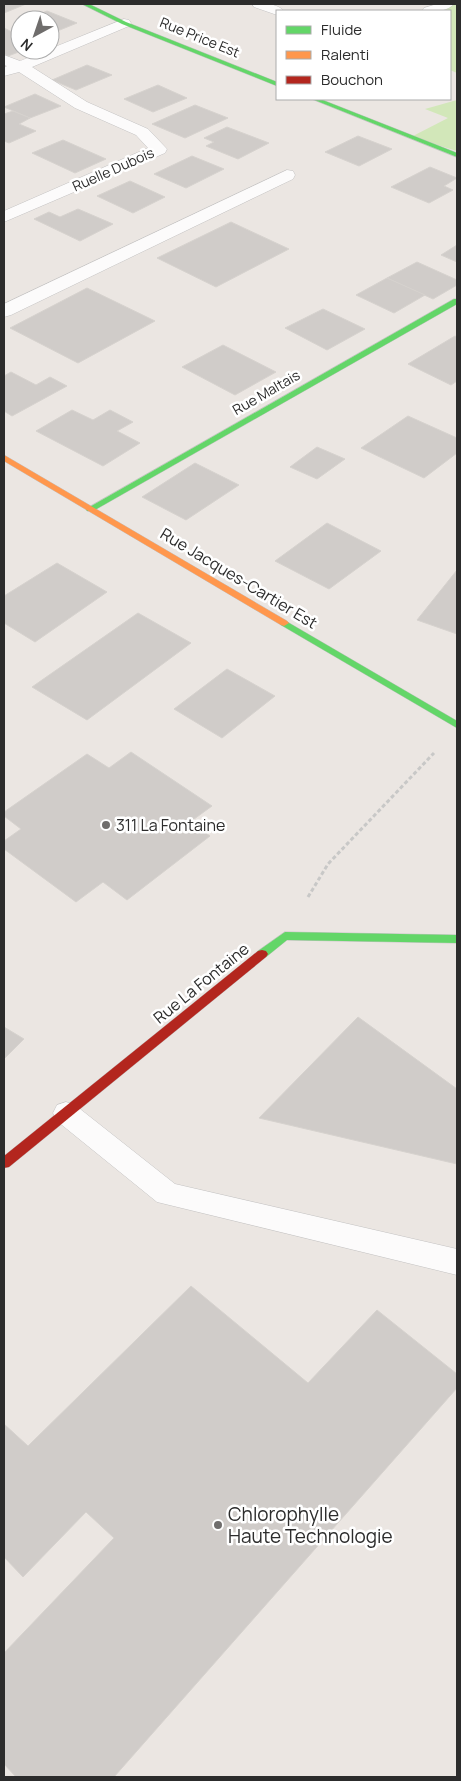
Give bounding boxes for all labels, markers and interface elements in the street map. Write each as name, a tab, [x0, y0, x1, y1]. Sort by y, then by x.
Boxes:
north arrow	[10, 10, 60, 60]
legend	[276, 10, 451, 100]
street label: Rue Price Est	[157, 12, 243, 62]
text: Fluide	[321, 19, 362, 40]
text: N	[16, 35, 36, 56]
text: Ralenti	[321, 44, 369, 65]
text: Bouchon	[321, 69, 383, 90]
street label: Ruelle Dubois	[69, 142, 157, 196]
street label: Rue Maltais	[229, 365, 303, 419]
street label: Rue Jacques-Cartier Est	[157, 522, 321, 634]
place label: 311 La Fontaine	[116, 814, 225, 836]
marker: 311 La Fontaine	[100, 819, 112, 831]
street label: Rue La Fontaine	[149, 938, 253, 1028]
place label: Chlorophylle Haute Technologie	[228, 1501, 393, 1549]
marker: Chlorophylle Haute Technologie	[212, 1519, 224, 1531]

